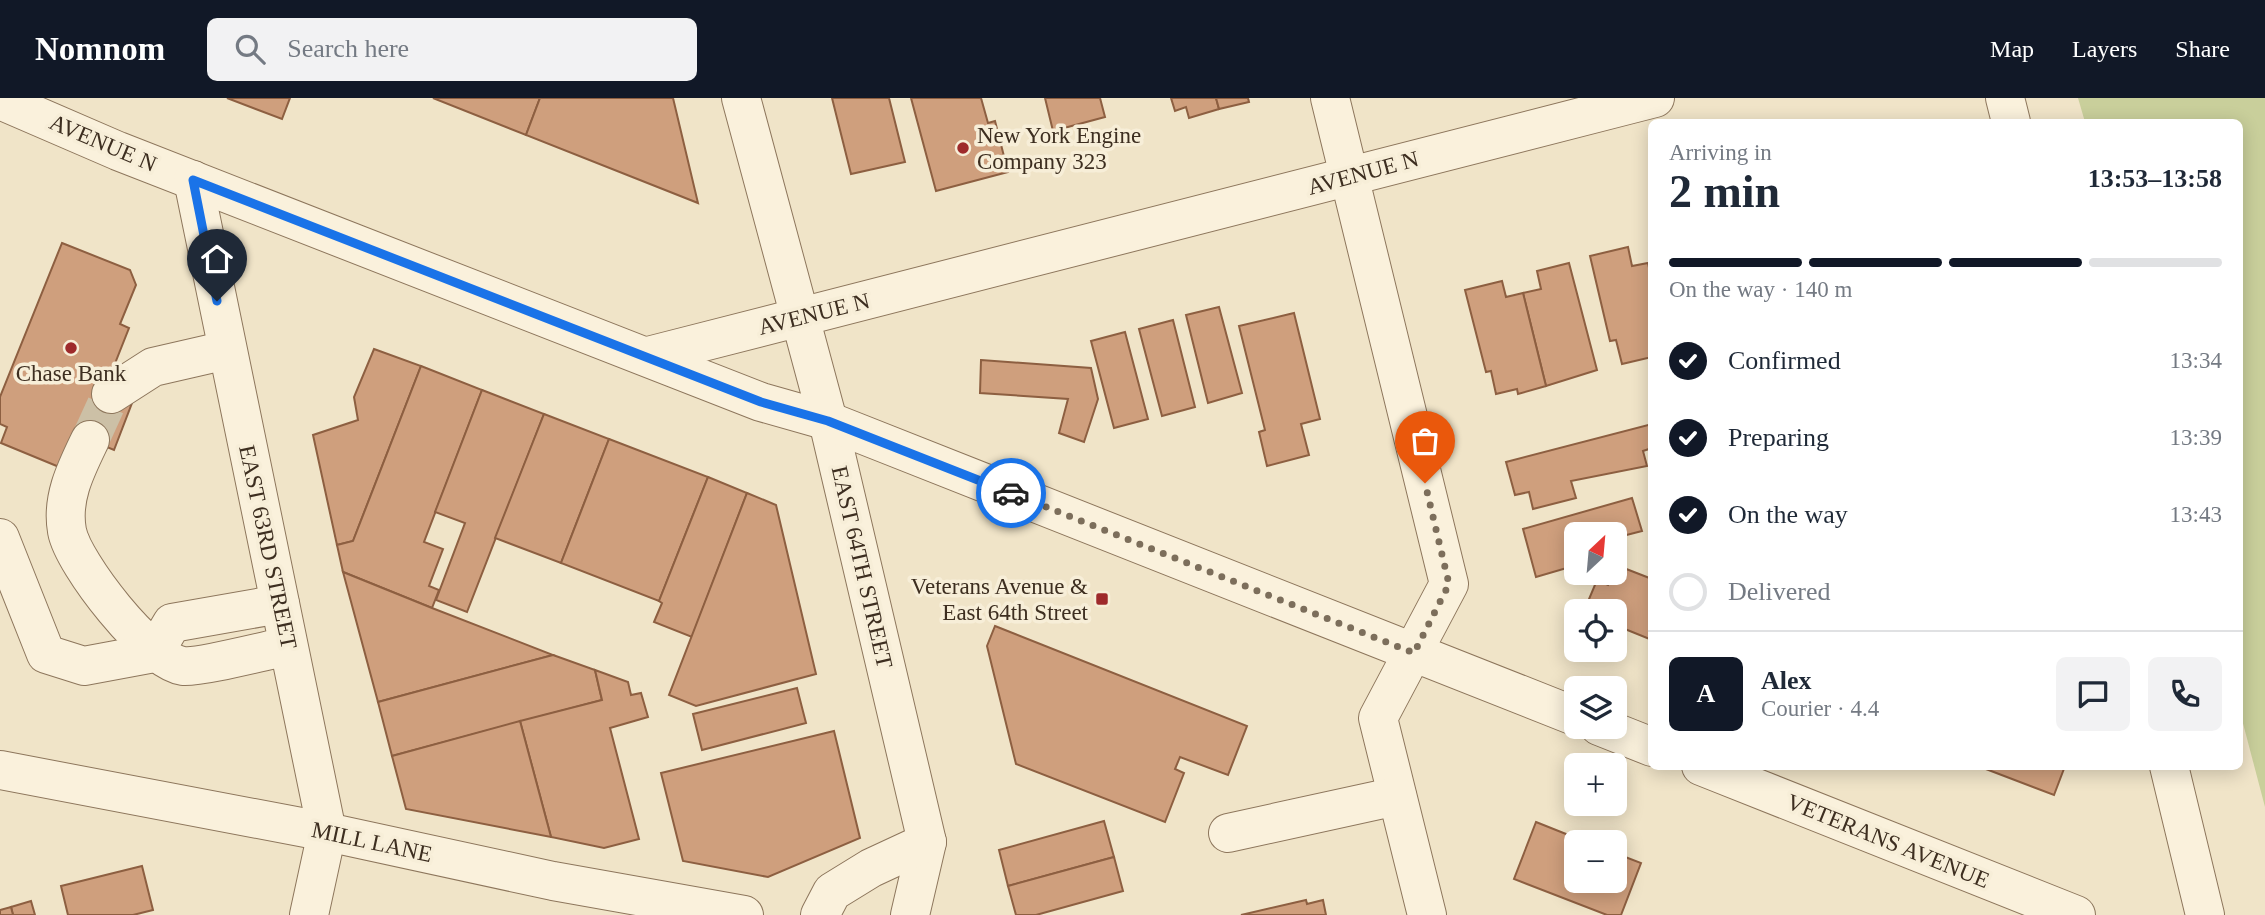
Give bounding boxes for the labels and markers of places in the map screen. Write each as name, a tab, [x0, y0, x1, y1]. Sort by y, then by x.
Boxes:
place label: New York Engine Company 323	[977, 123, 1141, 174]
marker: New York Engine Company 323	[955, 140, 971, 156]
pin	[187, 229, 247, 301]
marker: Chase Bank	[63, 340, 79, 356]
place label: Chase Bank	[16, 361, 127, 386]
pin	[1395, 411, 1455, 483]
place label: Veterans Avenue & East 64th Street	[911, 574, 1089, 625]
marker: Veterans Avenue & East 64th Street	[1094, 591, 1110, 607]

